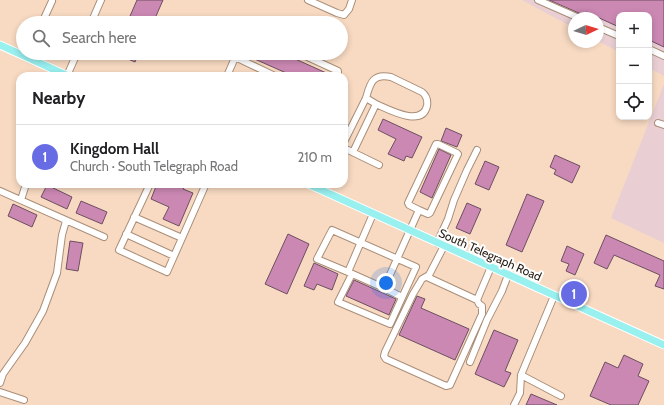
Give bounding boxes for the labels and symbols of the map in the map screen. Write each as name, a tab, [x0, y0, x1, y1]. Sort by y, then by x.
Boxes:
north arrow	[568, 12, 604, 48]
street label: South Telegraph Road	[436, 225, 544, 284]
your location	[376, 273, 396, 293]
pin: 1	[561, 279, 587, 309]

